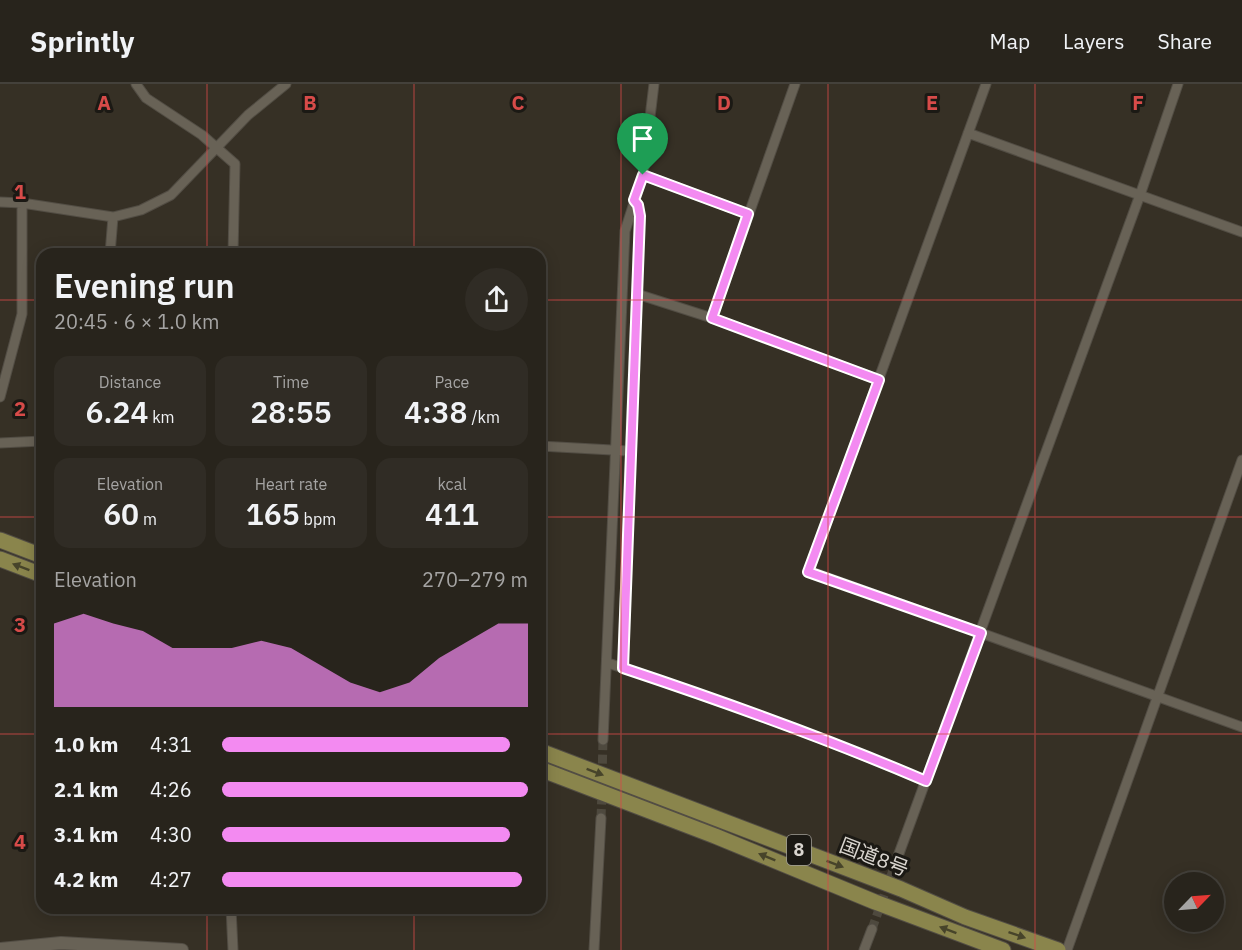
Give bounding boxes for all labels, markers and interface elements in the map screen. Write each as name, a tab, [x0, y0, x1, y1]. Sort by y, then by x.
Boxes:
text: Sprintly	[30, 23, 135, 60]
text: Map	[990, 27, 1030, 55]
text: Layers	[1063, 27, 1125, 55]
text: Share	[1158, 27, 1212, 55]
text: A	[97, 89, 111, 116]
text: B	[303, 89, 317, 116]
text: C	[511, 89, 525, 116]
text: D	[717, 89, 731, 116]
text: E	[926, 89, 938, 116]
text: F	[1132, 89, 1144, 116]
pin	[617, 113, 668, 175]
icon: arrive	[626, 122, 659, 155]
text: 1	[14, 178, 26, 205]
text: Evening run	[54, 264, 235, 307]
button: share	[465, 268, 528, 331]
text: 20:45 · 6 × 1.0 km	[54, 308, 219, 335]
text: Distance	[99, 372, 161, 392]
text: Time	[273, 372, 309, 392]
text: Pace	[435, 372, 469, 392]
text: 6.24	[85, 392, 148, 431]
text: 28:55	[250, 392, 332, 431]
text: 4:38	[404, 392, 468, 431]
text: 2	[14, 395, 26, 422]
text: km	[148, 407, 175, 427]
text: /km	[468, 407, 500, 427]
text: Elevation	[97, 474, 163, 494]
text: Heart rate	[255, 474, 327, 494]
text: kcal	[437, 474, 467, 494]
text: 60	[103, 494, 139, 533]
text: 165	[246, 494, 300, 533]
text: 411	[425, 494, 479, 533]
text: m	[139, 509, 157, 529]
text: bpm	[300, 509, 336, 529]
one-way arrow	[12, 562, 30, 572]
text: Elevation	[54, 566, 137, 593]
text: 270–279 m	[422, 566, 528, 593]
text: 3	[14, 611, 26, 638]
text: 1.0 km	[54, 731, 118, 758]
text: 4:31	[150, 731, 192, 758]
one-way arrow	[586, 767, 604, 777]
text: 2.1 km	[54, 776, 118, 803]
text: 4:26	[150, 776, 192, 803]
text: 3.1 km	[54, 821, 118, 848]
text: 4:30	[150, 821, 192, 848]
text: 4	[14, 828, 26, 855]
street label: 国道8号	[836, 831, 913, 882]
road number: 8	[787, 835, 811, 865]
one-way arrow	[757, 852, 775, 862]
one-way arrow	[827, 860, 845, 870]
text: 4.2 km	[54, 866, 118, 893]
text: 4:27	[150, 866, 192, 893]
north arrow	[1164, 872, 1224, 932]
map controls	[1164, 872, 1224, 932]
one-way arrow	[938, 925, 956, 935]
one-way arrow	[1008, 930, 1026, 940]

